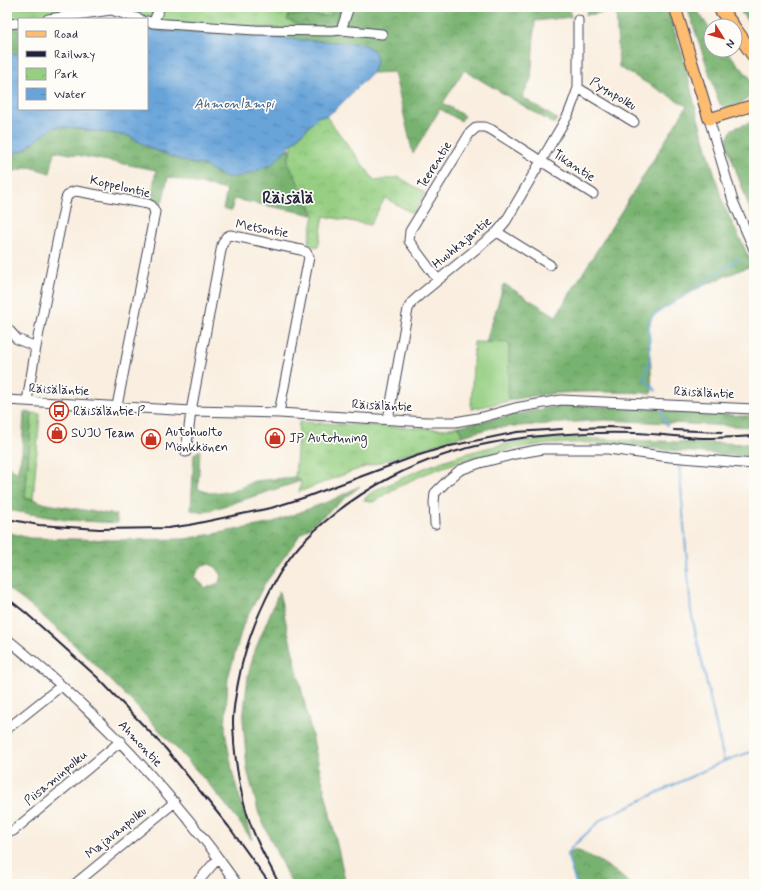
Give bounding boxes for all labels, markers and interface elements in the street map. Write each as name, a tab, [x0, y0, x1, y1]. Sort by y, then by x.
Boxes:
legend	[18, 18, 148, 110]
north arrow	[703, 18, 743, 58]
text: Road	[54, 27, 78, 43]
text: N	[722, 36, 738, 51]
text: Railway	[54, 47, 96, 63]
text: Park	[54, 67, 78, 83]
street label: Pyynpolku	[586, 73, 640, 115]
text: Water	[54, 87, 86, 103]
water label: Ahmonlampi	[194, 95, 276, 113]
street label: Teerentie	[414, 138, 456, 192]
street label: Tikantie	[549, 146, 599, 186]
street label: Koppelontie	[88, 172, 152, 202]
district label: Räisälä	[262, 187, 314, 209]
street label: Huuhkajantie	[429, 213, 495, 273]
street label: Metsontie	[234, 216, 290, 242]
street label: Räisäläntie	[28, 380, 90, 400]
street label: Räisäläntie	[673, 383, 735, 403]
street label: Räisäläntie	[351, 396, 413, 416]
bus stop icon: Räisäläntie P	[48, 400, 70, 422]
place label: Räisäläntie P	[73, 403, 145, 420]
shop icon: SUJU Team	[46, 422, 68, 444]
place label: Autohuolto Mönkkönen	[165, 424, 228, 456]
place label: SUJU Team	[71, 425, 135, 442]
shop icon: JP Autotuning	[264, 427, 286, 449]
shop icon: Autohuolto Mönkkönen	[140, 428, 162, 450]
place label: JP Autotuning	[289, 430, 368, 448]
street label: Ahmontie	[114, 717, 166, 771]
street label: Piisaminpolku	[21, 746, 91, 810]
street label: Majavanpolku	[82, 803, 151, 863]

